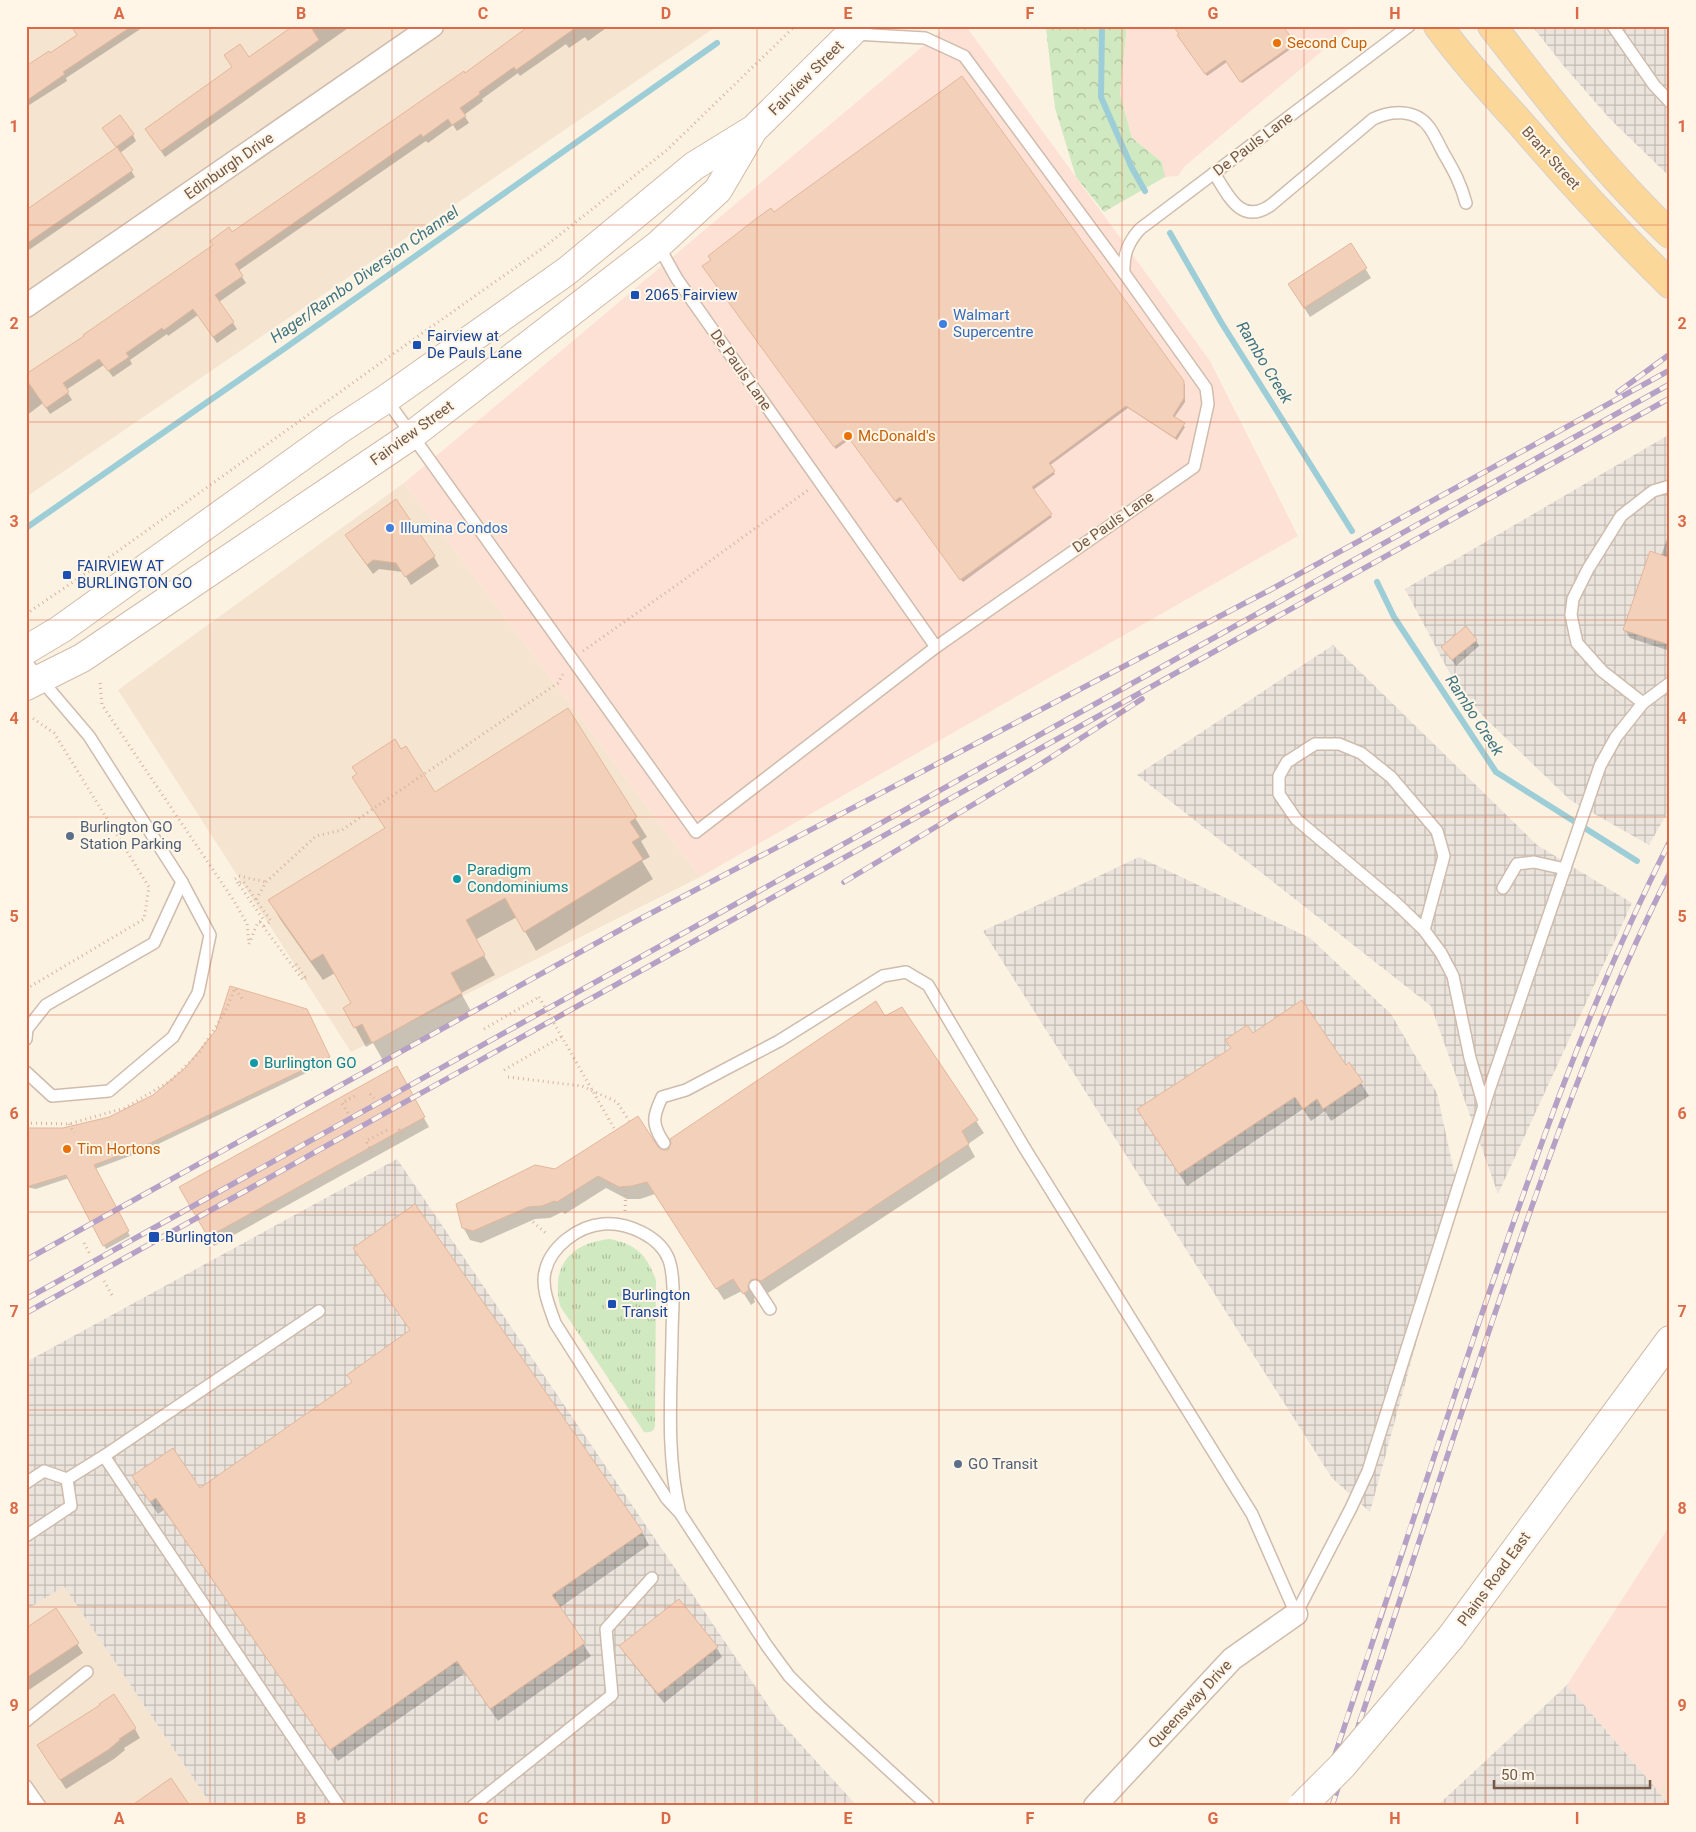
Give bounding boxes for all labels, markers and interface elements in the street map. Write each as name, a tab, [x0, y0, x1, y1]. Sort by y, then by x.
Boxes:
text: A	[114, 4, 125, 23]
text: B	[296, 4, 306, 23]
text: C	[478, 4, 488, 23]
text: D	[661, 4, 671, 23]
text: E	[844, 4, 853, 23]
text: F	[1026, 4, 1035, 23]
text: G	[1208, 4, 1219, 23]
text: H	[1389, 4, 1401, 23]
text: I	[1575, 4, 1579, 23]
place label: Second Cup	[1287, 34, 1367, 52]
street label: Fairview Street	[765, 37, 847, 119]
marker: Second Cup	[1271, 37, 1283, 49]
street label: De Pauls Lane	[1210, 108, 1296, 180]
text: 1	[9, 117, 19, 136]
text: 1	[1677, 117, 1687, 136]
street label: Brant Street	[1518, 123, 1584, 193]
street label: Edinburgh Drive	[181, 129, 277, 203]
water label: Hager/Rambo Diversion Channel	[266, 202, 462, 347]
place label: 2065 Fairview	[645, 286, 738, 304]
marker: 2065 Fairview	[629, 289, 641, 301]
place label: Walmart Supercentre	[953, 306, 1033, 341]
text: 2	[9, 314, 19, 333]
text: 2	[1677, 314, 1687, 333]
marker: Walmart Supercentre	[937, 318, 949, 330]
water label: Rambo Creek	[1233, 318, 1297, 408]
street label: De Pauls Lane	[706, 326, 776, 414]
place label: Fairview at De Pauls Lane	[427, 327, 522, 362]
marker: Fairview at De Pauls Lane	[411, 339, 423, 351]
street label: Fairview Street	[367, 397, 457, 469]
place label: McDonald's	[858, 427, 936, 445]
marker: McDonald's	[842, 430, 854, 442]
street label: De Pauls Lane	[1069, 487, 1157, 557]
text: 3	[9, 512, 19, 531]
text: 3	[1677, 512, 1687, 531]
place label: Illumina Condos	[400, 519, 508, 537]
marker: Illumina Condos	[384, 522, 396, 534]
place label: FAIRVIEW AT BURLINGTON GO	[77, 557, 192, 592]
marker: FAIRVIEW AT BURLINGTON GO	[61, 569, 73, 581]
water label: Rambo Creek	[1441, 671, 1508, 760]
text: 4	[9, 709, 19, 728]
text: 4	[1677, 709, 1687, 728]
place label: Burlington GO Station Parking	[80, 818, 182, 853]
marker: Burlington GO Station Parking	[64, 830, 76, 842]
place label: Paradigm Condominiums	[467, 861, 569, 896]
marker: Paradigm Condominiums	[451, 873, 463, 885]
text: 5	[9, 907, 19, 926]
text: 5	[1677, 907, 1687, 926]
place label: Burlington GO	[264, 1054, 357, 1072]
marker: Burlington GO	[248, 1057, 260, 1069]
text: 6	[9, 1104, 19, 1123]
text: 6	[1677, 1104, 1687, 1123]
place label: Tim Hortons	[77, 1140, 161, 1158]
marker: Tim Hortons	[61, 1143, 73, 1155]
place label: Burlington	[165, 1228, 233, 1246]
marker: Burlington	[147, 1230, 161, 1244]
place label: Burlington Transit	[622, 1286, 690, 1321]
marker: Burlington Transit	[606, 1298, 618, 1310]
text: 7	[9, 1302, 19, 1321]
text: 7	[1677, 1302, 1687, 1321]
place label: GO Transit	[968, 1455, 1038, 1473]
marker: GO Transit	[952, 1458, 964, 1470]
text: 8	[9, 1499, 19, 1518]
text: 8	[1677, 1499, 1687, 1518]
street label: Plains Road East	[1454, 1528, 1534, 1630]
street label: Queensway Drive	[1144, 1656, 1236, 1752]
text: 9	[9, 1696, 19, 1715]
text: 9	[1677, 1696, 1687, 1715]
scale bar	[1494, 1757, 1650, 1789]
text: 50 m	[1501, 1766, 1535, 1784]
text: A	[114, 1809, 125, 1828]
text: B	[296, 1809, 306, 1828]
text: C	[478, 1809, 488, 1828]
text: D	[661, 1809, 671, 1828]
text: E	[844, 1809, 853, 1828]
text: F	[1026, 1809, 1035, 1828]
text: G	[1208, 1809, 1219, 1828]
text: H	[1389, 1809, 1401, 1828]
text: I	[1575, 1809, 1579, 1828]

